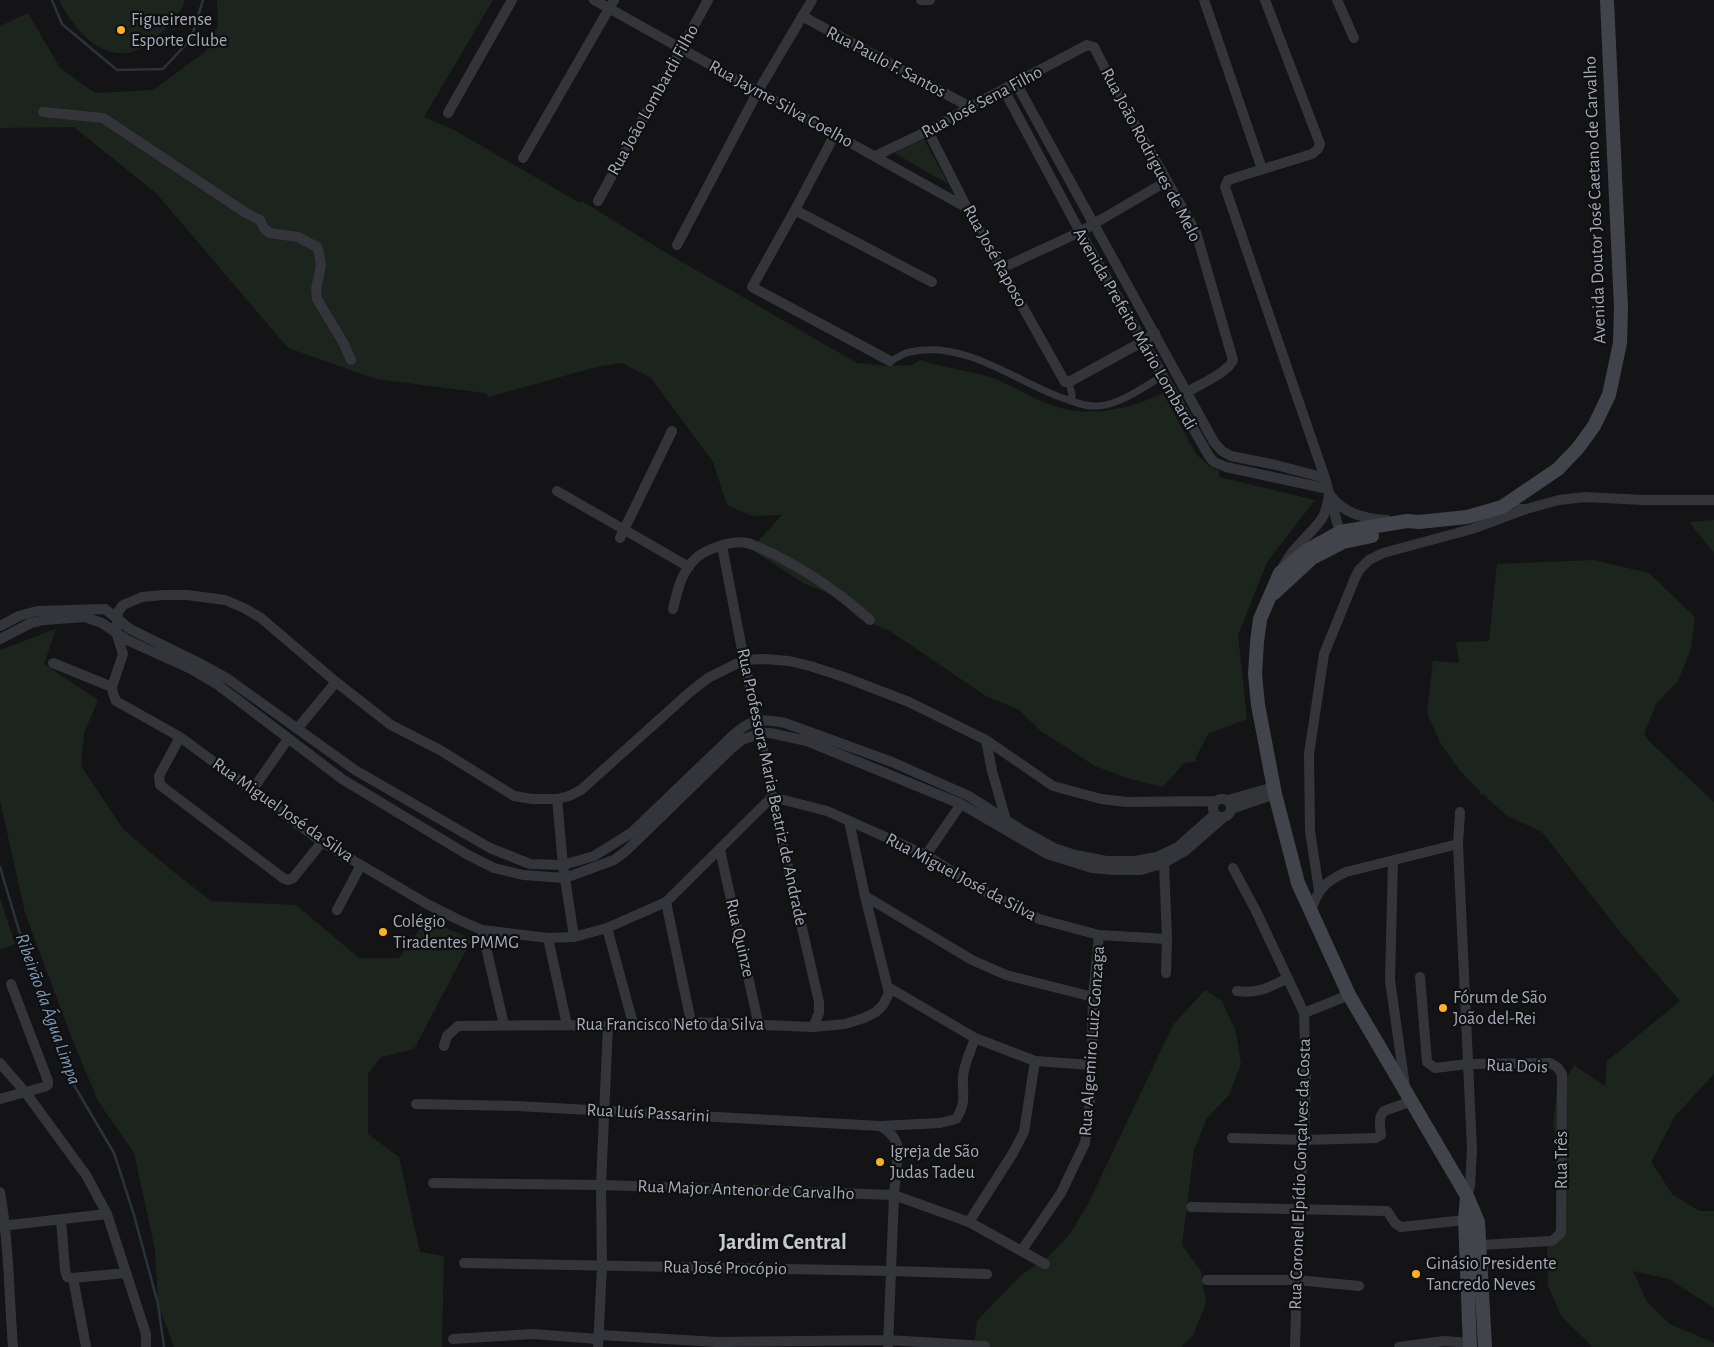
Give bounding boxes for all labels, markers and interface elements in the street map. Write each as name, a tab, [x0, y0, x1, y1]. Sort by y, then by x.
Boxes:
place label: Figueirense Esporte Clube	[131, 9, 227, 52]
street label: Rua João Lombardi Filho	[603, 21, 703, 179]
street label: Rua Paulo F. Santos	[823, 21, 949, 103]
marker: Figueirense Esporte Clube	[115, 24, 127, 36]
street label: Rua Jayme Silva Coelho	[705, 55, 857, 153]
street label: Avenida Doutor José Caetano de Carvalho	[1579, 56, 1611, 344]
street label: Rua José Sena Filho	[918, 61, 1046, 143]
street label: Rua João Rodrigues de Melo	[1096, 64, 1206, 246]
street label: Rua José Raposo	[958, 201, 1032, 311]
street label: Avenida Prefeito Mário Lombardi	[1068, 224, 1202, 434]
street label: Rua Professora Maria Beatriz de Andrade	[732, 646, 812, 928]
street label: Rua Miguel José da Silva	[208, 753, 358, 867]
street label: Rua Miguel José da Silva	[882, 828, 1040, 926]
street label: Rua Quinze	[720, 897, 760, 979]
place label: Colégio Tiradentes PMMG	[393, 911, 519, 954]
marker: Colégio Tiradentes PMMG	[377, 926, 389, 938]
water label: Ribeirão da Água Limpa	[10, 930, 86, 1088]
street label: Rua Algemiro Luiz Gonzaga	[1075, 945, 1109, 1137]
place label: Fórum de São João del-Rei	[1453, 987, 1547, 1030]
marker: Fórum de São João del-Rei	[1437, 1002, 1449, 1014]
street label: Rua Francisco Neto da Silva	[576, 1014, 764, 1036]
street label: Rua Coronel Elpídio Gonçalves da Costa	[1284, 1038, 1316, 1310]
street label: Rua Dois	[1486, 1054, 1548, 1078]
street label: Rua Luís Passarini	[586, 1099, 710, 1127]
street label: Rua Três	[1551, 1131, 1573, 1189]
place label: Igreja de São Judas Tadeu	[890, 1141, 979, 1184]
marker: Igreja de São Judas Tadeu	[874, 1156, 886, 1168]
street label: Rua Major Antenor de Carvalho	[637, 1175, 855, 1205]
district label: Jardim Central	[719, 1229, 847, 1255]
place label: Ginásio Presidente Tancredo Neves	[1426, 1253, 1556, 1296]
street label: Rua José Procópio	[663, 1256, 787, 1280]
marker: Ginásio Presidente Tancredo Neves	[1410, 1268, 1422, 1280]

